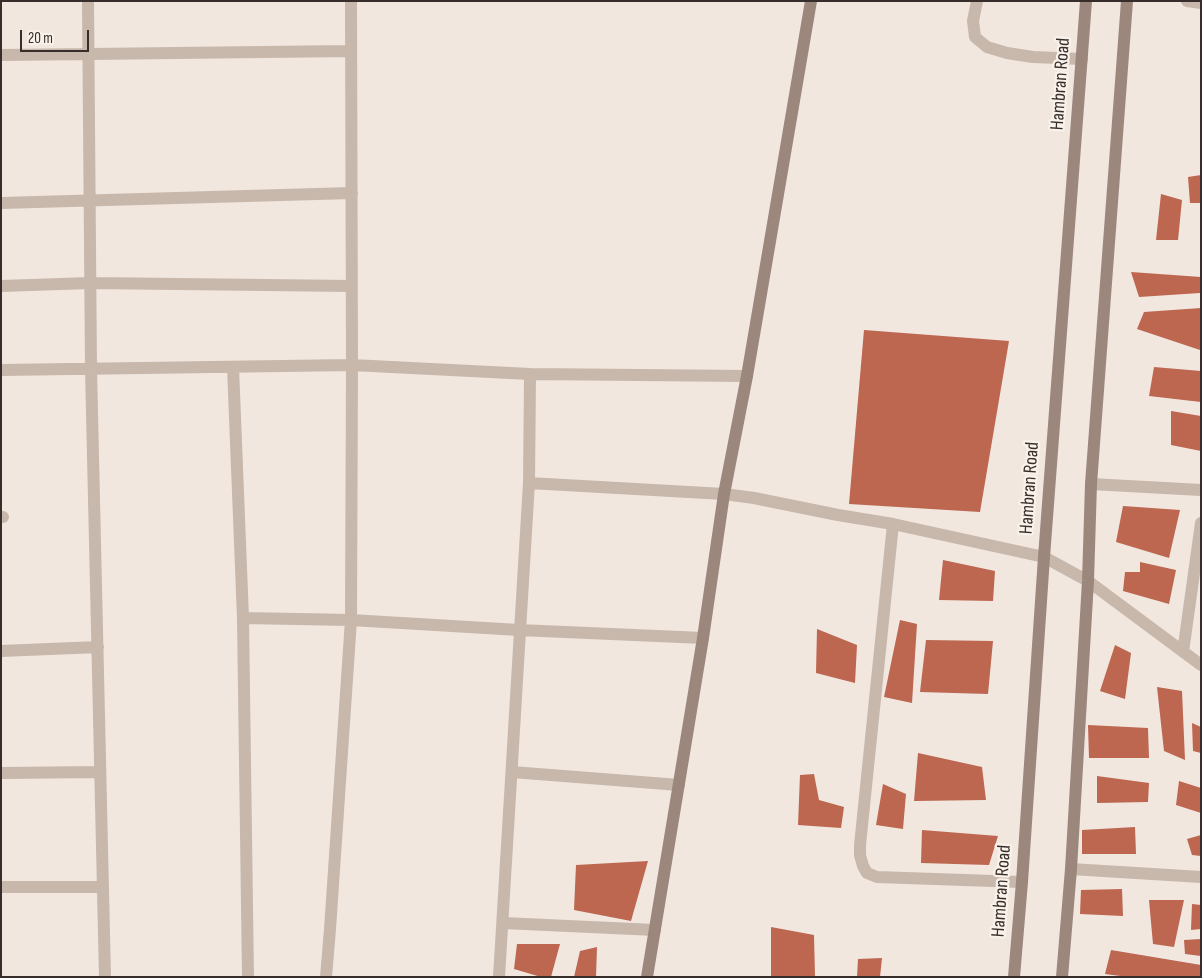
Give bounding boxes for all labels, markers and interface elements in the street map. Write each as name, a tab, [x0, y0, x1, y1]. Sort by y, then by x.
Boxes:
scale bar	[22, 20, 91, 52]
text: 20 m	[28, 29, 53, 48]
street label: Hambran Road	[1046, 37, 1076, 131]
street label: Hambran Road	[1015, 441, 1045, 535]
street label: Hambran Road	[987, 844, 1017, 938]

